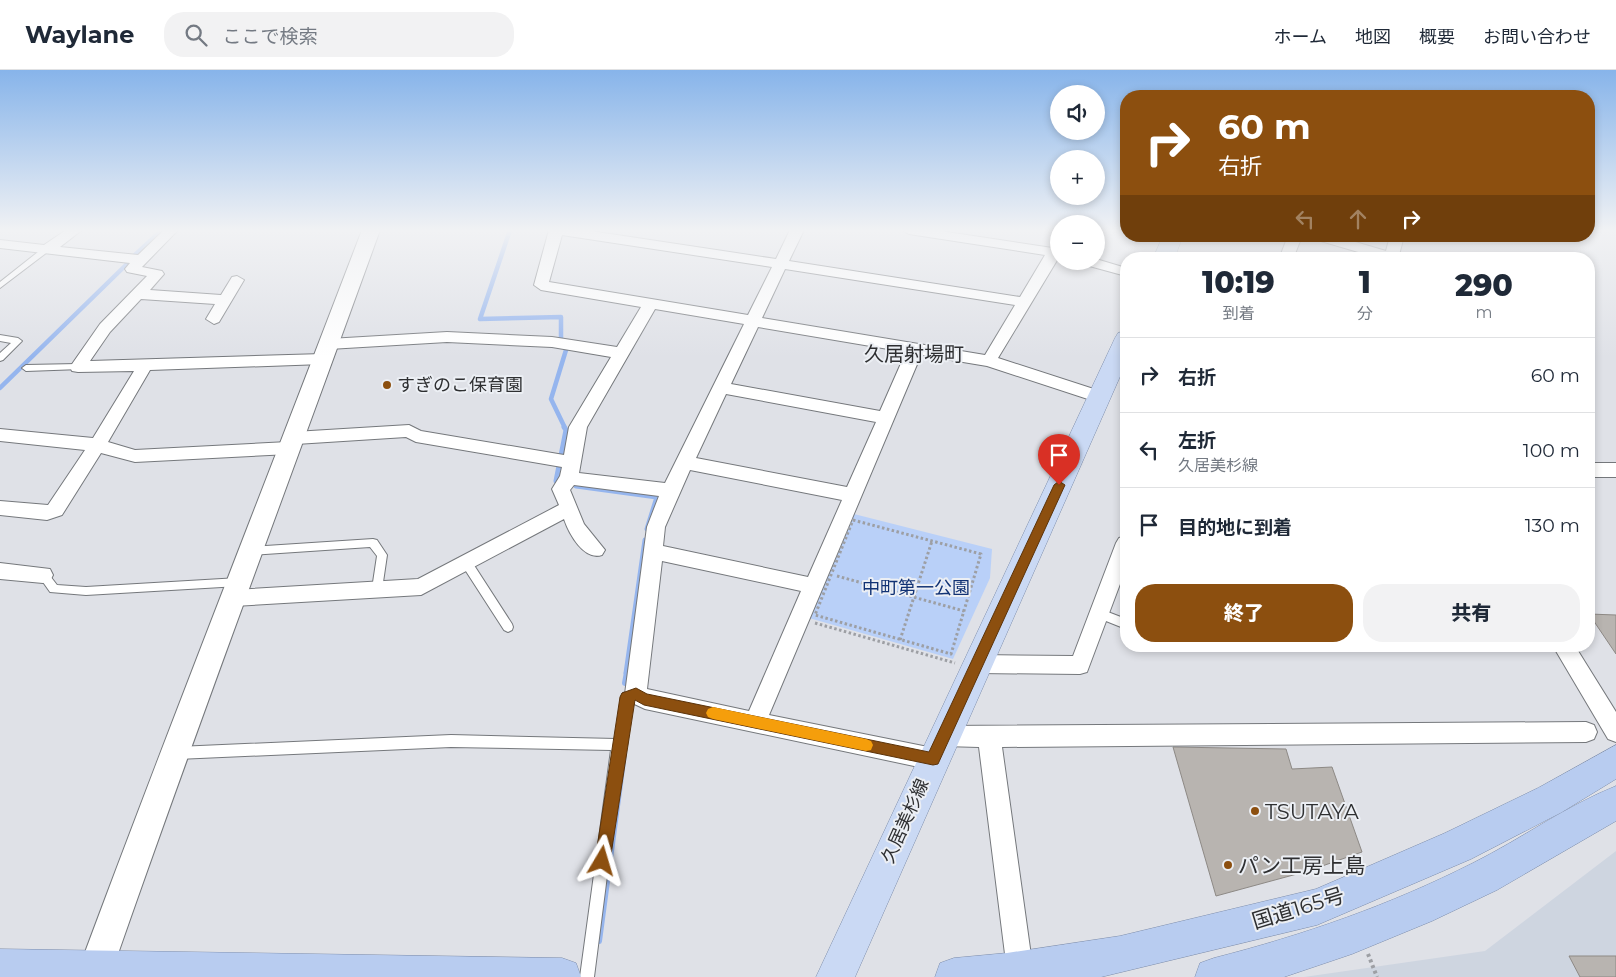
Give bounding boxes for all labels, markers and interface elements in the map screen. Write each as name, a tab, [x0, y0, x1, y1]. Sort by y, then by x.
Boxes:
search box	[164, 12, 514, 57]
text: Waylane	[25, 20, 134, 49]
icon: search	[182, 21, 210, 49]
text: ここで検索	[222, 25, 317, 48]
text: ホーム	[1274, 26, 1327, 48]
text: 地図	[1355, 26, 1391, 48]
text: 概要	[1419, 26, 1455, 48]
text: お問い合わせ	[1483, 26, 1591, 48]
map controls	[1050, 85, 1105, 270]
button: sound	[1050, 85, 1105, 140]
text: 60 m	[1218, 105, 1311, 148]
icon: right	[1135, 110, 1200, 175]
button: +	[1050, 150, 1105, 205]
text: 右折	[1218, 153, 1262, 180]
icon: left	[1291, 205, 1319, 233]
icon: ahead	[1344, 205, 1372, 233]
icon: right	[1397, 205, 1425, 233]
button: −	[1050, 215, 1105, 270]
text: 10:19	[1202, 264, 1275, 301]
text: 1	[1359, 264, 1371, 301]
text: 290	[1455, 267, 1513, 304]
text: m	[1475, 303, 1492, 322]
text: 到着	[1222, 304, 1254, 323]
text: 分	[1357, 304, 1373, 323]
district label: 久居射場町	[864, 342, 964, 366]
icon: right	[1135, 361, 1163, 389]
text: 60 m	[1531, 364, 1580, 387]
text: 右折	[1178, 366, 1216, 389]
place label: すぎのこ保育園	[397, 374, 523, 396]
marker: すぎのこ保育園	[381, 379, 393, 391]
text: 左折	[1178, 429, 1216, 452]
pin	[1038, 434, 1080, 485]
icon: left	[1135, 436, 1163, 464]
text: 100 m	[1523, 439, 1580, 462]
icon: arrive	[1045, 441, 1073, 469]
text: 久居美杉線	[1178, 456, 1258, 475]
icon: arrive	[1135, 511, 1163, 539]
text: 130 m	[1525, 514, 1580, 537]
text: 目的地に到着	[1178, 516, 1292, 539]
park label: 中町第一公園	[862, 577, 970, 599]
button: 終了	[1135, 584, 1353, 642]
button: 共有	[1363, 584, 1580, 642]
street label: 久居美杉線	[877, 775, 933, 867]
place label: TSUTAYA	[1265, 799, 1360, 824]
marker: TSUTAYA	[1249, 805, 1261, 817]
position arrow	[575, 834, 627, 886]
place label: パン工房上島	[1238, 853, 1365, 878]
marker: パン工房上島	[1222, 859, 1234, 871]
street label: 国道165号	[1249, 882, 1347, 934]

